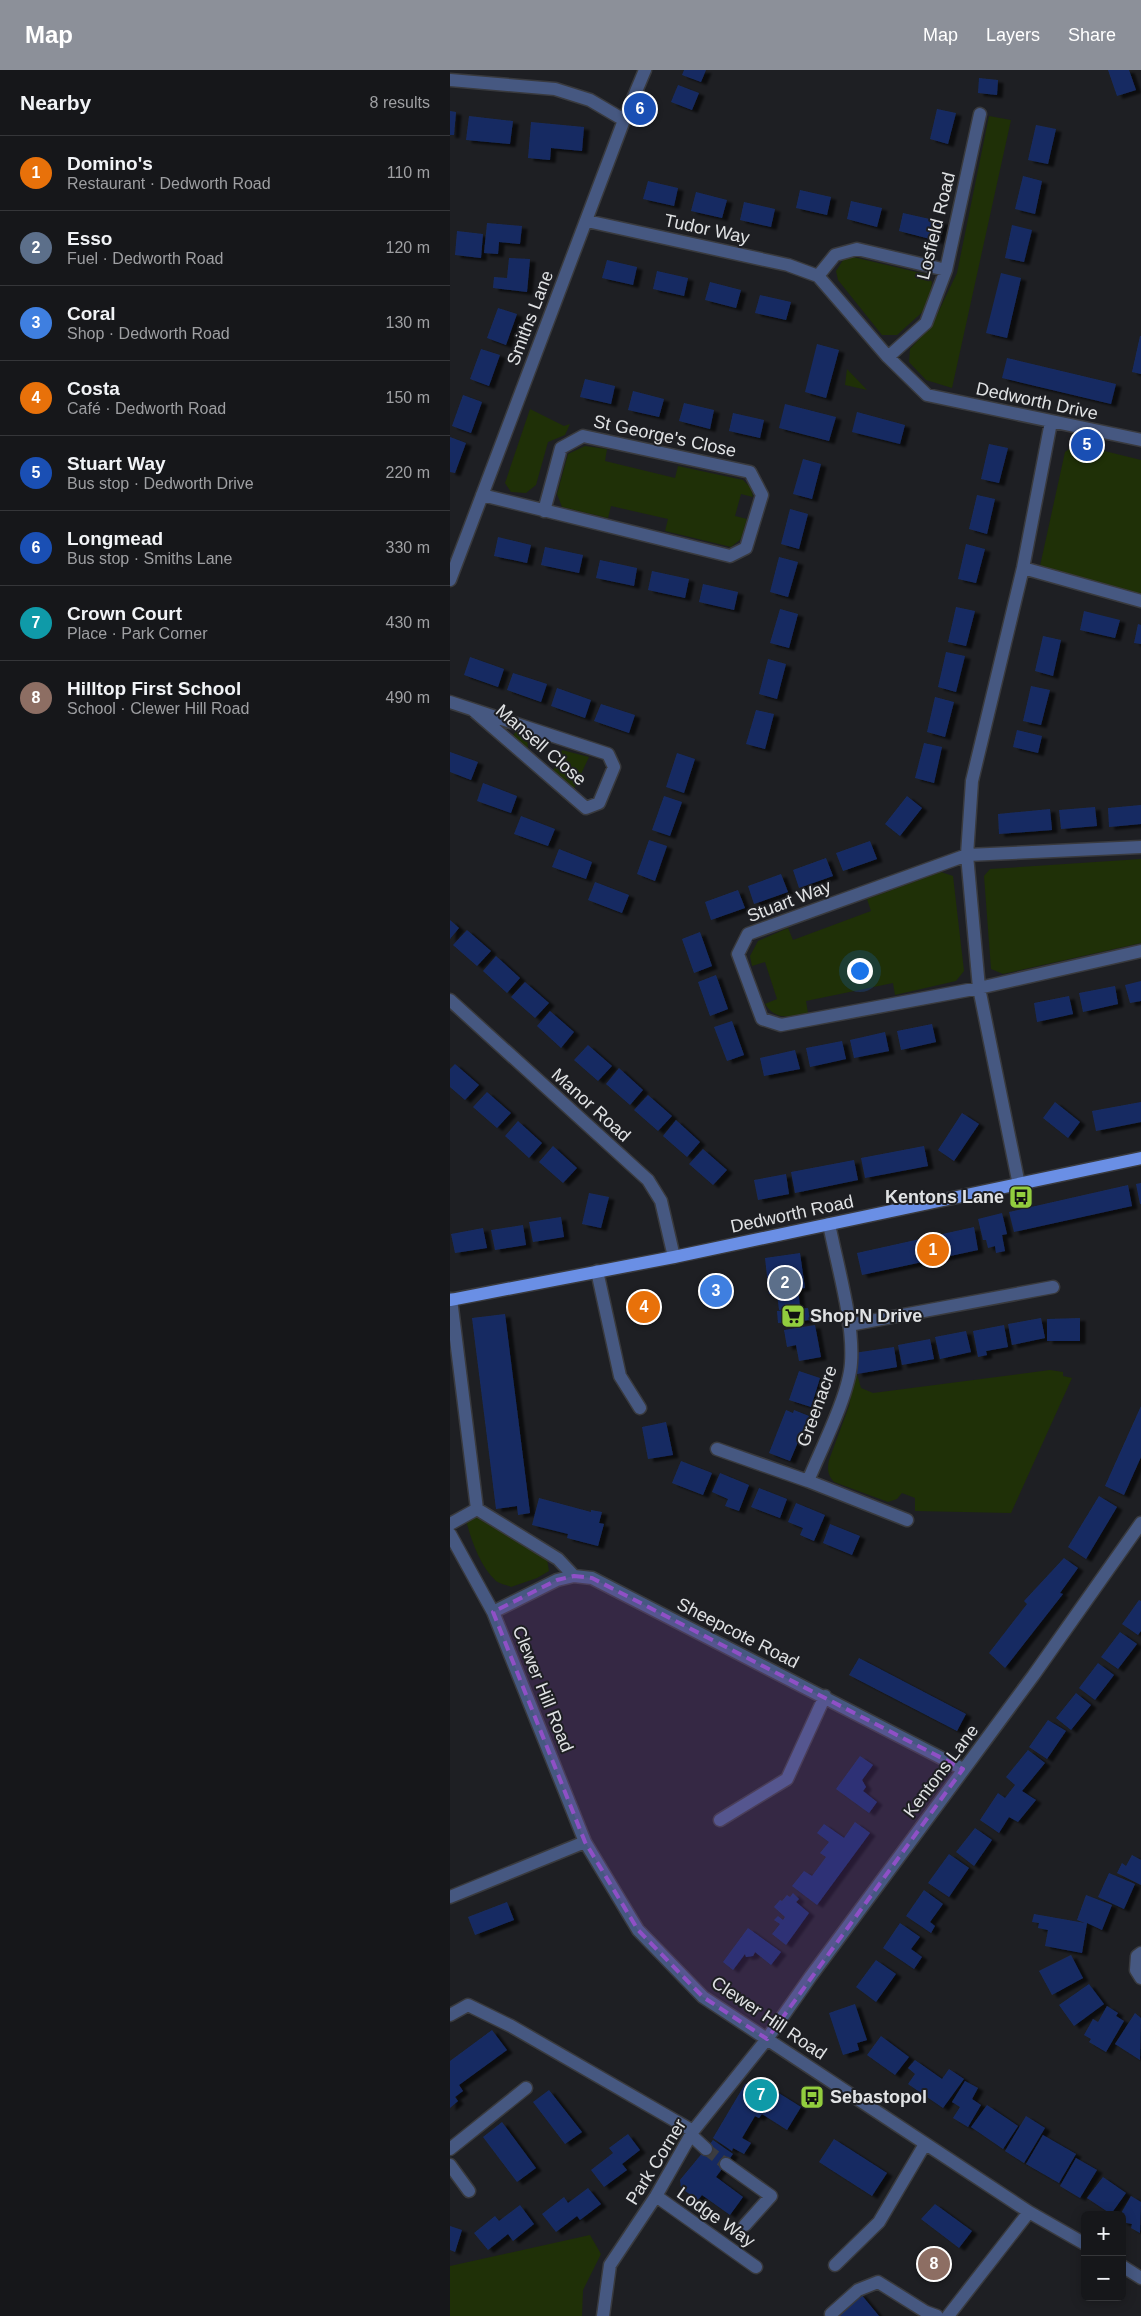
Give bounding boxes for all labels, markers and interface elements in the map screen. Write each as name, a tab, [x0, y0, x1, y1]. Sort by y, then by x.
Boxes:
text: Map	[25, 21, 73, 48]
text: Map	[923, 25, 958, 45]
text: Layers	[986, 25, 1040, 45]
text: Share	[1068, 25, 1116, 45]
pin: 6	[624, 90, 656, 128]
text: Nearby	[20, 91, 91, 114]
text: 8 results	[370, 94, 430, 111]
text: Domino's	[67, 153, 153, 174]
text: 1	[32, 164, 40, 181]
text: 110 m	[387, 164, 430, 181]
street label: Losfield Road	[913, 170, 959, 282]
text: Restaurant · Dedworth Road	[67, 175, 271, 192]
street label: Tudor Way	[663, 210, 751, 248]
text: Esso	[67, 228, 112, 249]
text: 2	[32, 239, 40, 256]
text: 120 m	[386, 239, 430, 256]
text: Fuel · Dedworth Road	[67, 250, 224, 267]
street label: Smiths Lane	[503, 268, 557, 368]
text: Coral	[67, 303, 116, 324]
text: 3	[32, 314, 40, 331]
text: 130 m	[386, 314, 430, 331]
text: Shop · Dedworth Road	[67, 325, 230, 342]
text: Costa	[67, 378, 120, 399]
street label: Dedworth Drive	[974, 378, 1100, 424]
text: 4	[32, 389, 40, 406]
text: 150 m	[386, 389, 430, 406]
text: Café · Dedworth Road	[67, 400, 226, 417]
street label: St George's Close	[592, 411, 738, 461]
pin: 5	[1071, 426, 1103, 464]
text: Stuart Way	[67, 453, 166, 474]
text: 5	[32, 464, 40, 481]
text: 220 m	[386, 464, 430, 481]
text: Bus stop · Dedworth Drive	[67, 475, 254, 492]
text: Longmead	[67, 528, 163, 549]
text: 6	[32, 539, 40, 556]
text: 330 m	[386, 539, 430, 556]
text: Bus stop · Smiths Lane	[67, 550, 232, 567]
text: Crown Court	[67, 603, 182, 624]
text: 7	[32, 614, 40, 631]
text: 430 m	[386, 614, 430, 631]
text: Place · Park Corner	[67, 625, 208, 642]
text: Hilltop First School	[67, 678, 241, 699]
text: 8	[32, 689, 40, 706]
text: 490 m	[386, 689, 430, 706]
text: School · Clewer Hill Road	[67, 700, 249, 717]
street label: Mansell Close	[492, 700, 590, 790]
street label: Stuart Way	[744, 876, 834, 926]
your location	[847, 958, 873, 984]
street label: Manor Road	[547, 1064, 635, 1146]
bus stop icon: Kentons Lane	[1008, 1184, 1034, 1210]
place label: Kentons Lane	[885, 1187, 1004, 1207]
street label: Dedworth Road	[729, 1191, 855, 1237]
pin: 1	[917, 1231, 949, 1269]
pin: 2	[769, 1264, 801, 1302]
pin: 3	[700, 1272, 732, 1310]
pin: 4	[628, 1288, 660, 1326]
supermarket icon: Shop'N Drive	[780, 1303, 806, 1329]
place label: Shop'N Drive	[810, 1306, 922, 1326]
street label: Greenacre	[793, 1363, 841, 1449]
street label: Sheepcote Road	[674, 1594, 802, 1672]
street label: Clewer Hill Road	[509, 1623, 577, 1755]
street label: Kentons Lane	[900, 1721, 982, 1821]
street label: Clewer Hill Road	[708, 1972, 830, 2064]
pin: 7	[745, 2076, 777, 2114]
bus stop icon: Sebastopol	[799, 2084, 825, 2110]
place label: Sebastopol	[830, 2087, 927, 2107]
street label: Park Corner	[622, 2116, 690, 2208]
street label: Lodge Way	[673, 2183, 759, 2251]
map controls	[1081, 2211, 1126, 2301]
button: +	[1081, 2211, 1126, 2256]
pin: 8	[918, 2245, 950, 2283]
button: −	[1081, 2256, 1126, 2301]

